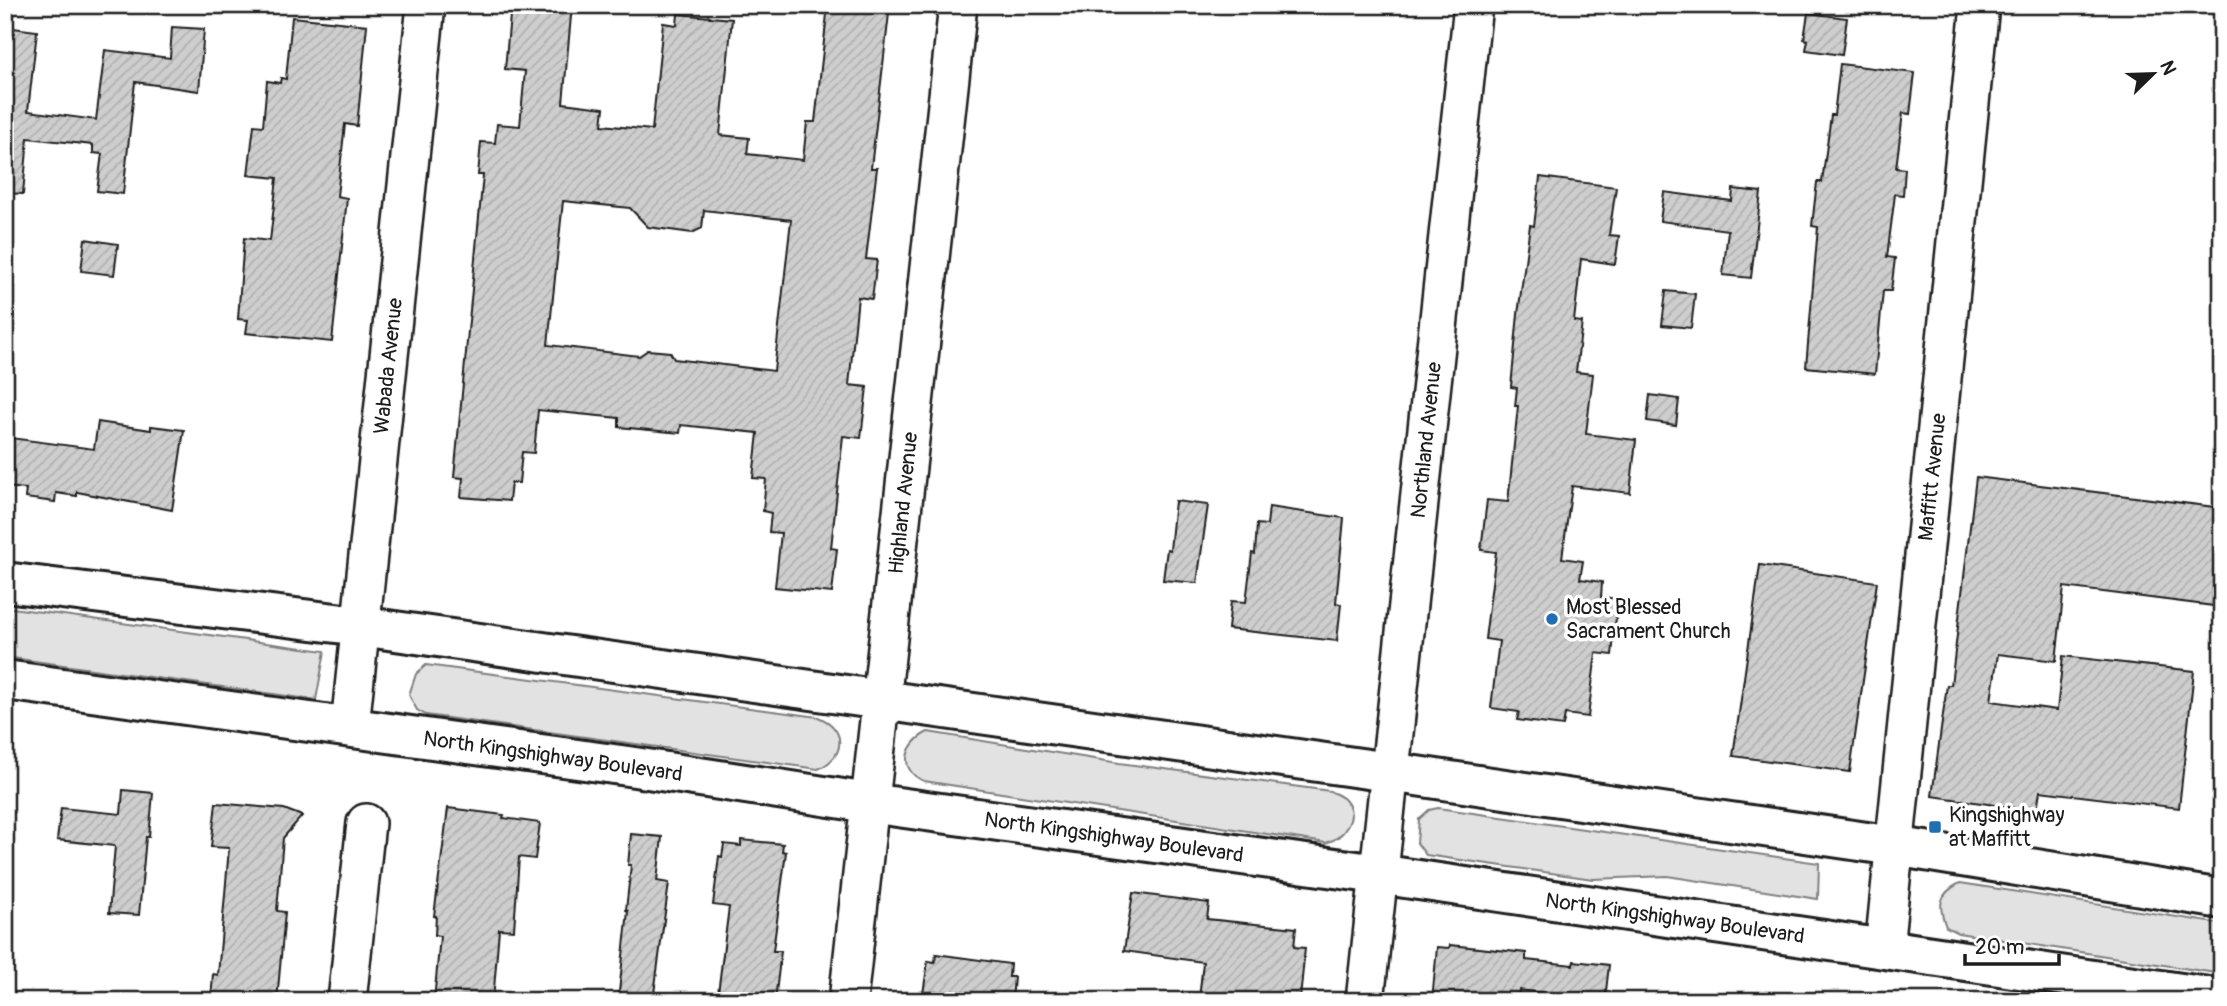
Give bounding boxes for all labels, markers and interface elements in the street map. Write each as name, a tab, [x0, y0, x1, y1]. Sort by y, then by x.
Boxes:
north arrow	[2118, 38, 2188, 108]
text: N	[2154, 57, 2181, 78]
street label: Wabada Avenue	[368, 296, 409, 436]
street label: Northland Avenue	[1405, 360, 1448, 519]
street label: Maffitt Avenue	[1912, 411, 1953, 542]
street label: Highland Avenue	[883, 430, 924, 576]
place label: Most Blessed Sacrament Church	[1566, 594, 1731, 645]
marker: Most Blessed Sacrament Church	[1544, 611, 1560, 627]
street label: North Kingshighway Boulevard	[422, 725, 684, 788]
place label: Kingshighway at Maffitt	[1949, 802, 2064, 853]
street label: North Kingshighway Boulevard	[983, 806, 1245, 869]
marker: Kingshighway at Maffitt	[1927, 819, 1943, 835]
street label: North Kingshighway Boulevard	[1544, 887, 1806, 950]
scale bar	[1965, 922, 2059, 966]
text: 20 m	[1975, 934, 2024, 961]

